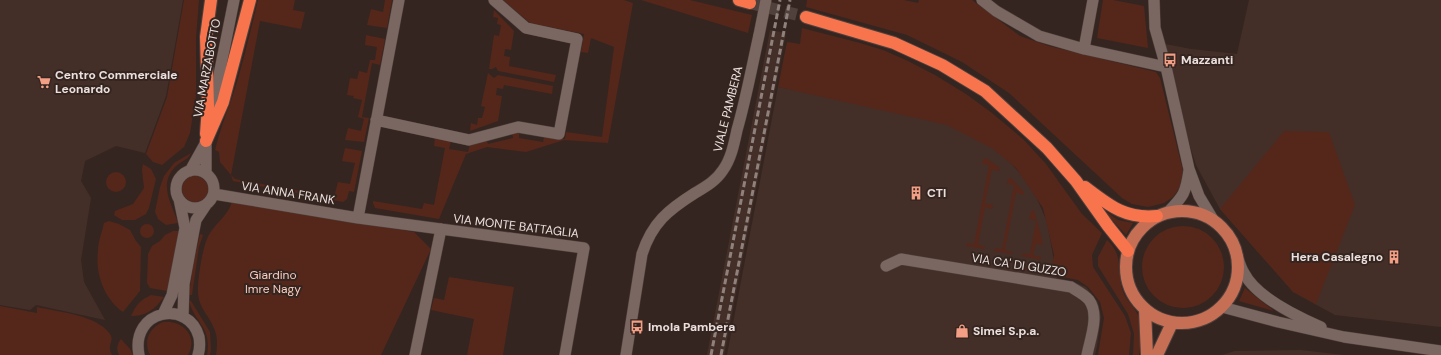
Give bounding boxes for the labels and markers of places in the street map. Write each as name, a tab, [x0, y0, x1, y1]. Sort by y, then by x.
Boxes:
bus stop icon: Mazzanti	[1162, 52, 1178, 68]
place label: Mazzanti	[1181, 52, 1233, 68]
place label: Centro Commerciale Leonardo	[55, 67, 177, 97]
supermarket icon: Centro Commerciale Leonardo	[36, 74, 52, 90]
building icon: CTI	[908, 185, 924, 201]
place label: CTI	[927, 185, 946, 201]
place label: Hera Casalegno	[1291, 249, 1383, 265]
building icon: Hera Casalegno	[1386, 249, 1402, 265]
bus stop icon: Imola Pambera	[629, 319, 645, 335]
place label: Imola Pambera	[648, 319, 735, 335]
shop icon: Simei S.p.a.	[954, 323, 970, 339]
place label: Simei S.p.a.	[973, 323, 1039, 339]

